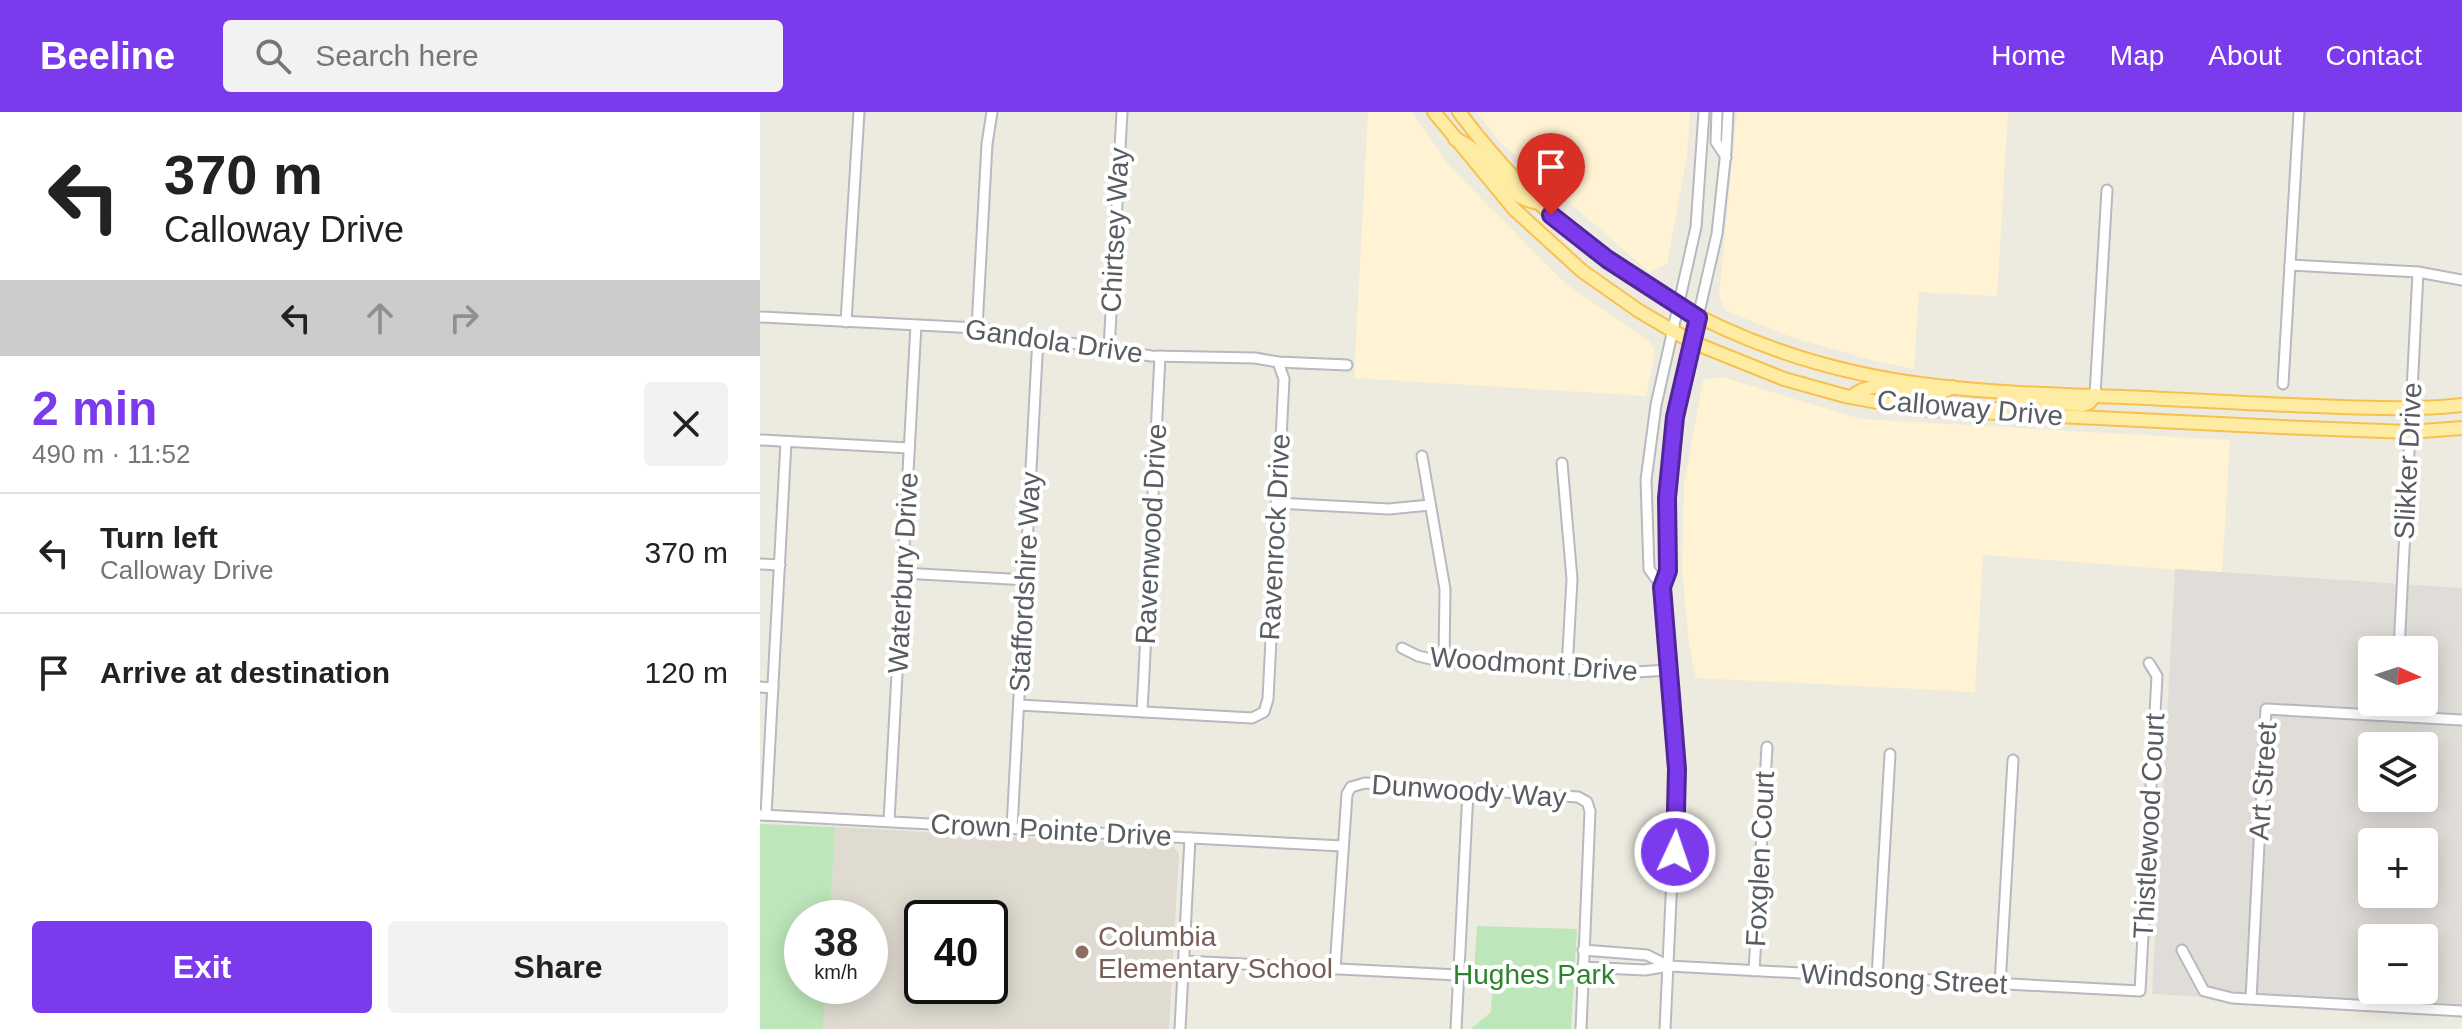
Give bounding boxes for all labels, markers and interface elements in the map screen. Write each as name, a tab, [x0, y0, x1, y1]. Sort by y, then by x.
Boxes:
search box	[223, 20, 783, 92]
icon: search	[251, 34, 295, 78]
text: Beeline	[40, 35, 175, 77]
text: Search here	[315, 39, 479, 72]
text: Home	[1991, 40, 2066, 71]
text: Map	[2110, 40, 2164, 71]
text: About	[2208, 40, 2282, 71]
text: Contact	[2326, 40, 2422, 71]
pin	[1517, 133, 1585, 215]
text: 370 m	[164, 143, 323, 206]
icon: left	[32, 144, 136, 248]
icon: arrive	[1529, 145, 1573, 189]
street label: Chirtsey Way	[1095, 147, 1135, 313]
text: Calloway Drive	[164, 209, 404, 250]
icon: left	[274, 296, 318, 340]
icon: ahead	[358, 296, 402, 340]
icon: right	[442, 296, 486, 340]
street label: Gandola Drive	[963, 313, 1145, 369]
text: 2 min	[32, 382, 157, 435]
button: close	[644, 382, 728, 466]
street label: Slikker Drive	[2388, 382, 2428, 540]
street label: Calloway Drive	[1876, 384, 2064, 432]
street label: Ravenwood Drive	[1130, 423, 1172, 645]
street label: Ravenrock Drive	[1254, 433, 1296, 641]
text: 490 m · 11:52	[32, 439, 191, 469]
street label: Staffordshire Way	[1004, 471, 1046, 693]
street label: Waterbury Drive	[882, 472, 924, 674]
text: Turn left	[100, 521, 218, 554]
icon: left	[32, 531, 76, 575]
text: 370 m	[645, 536, 728, 569]
text: Calloway Drive	[100, 555, 273, 585]
north arrow	[2358, 636, 2438, 716]
map controls	[2358, 636, 2438, 1004]
street label: Woodmont Drive	[1429, 641, 1639, 687]
icon: arrive	[32, 651, 76, 695]
text: Arrive at destination	[100, 656, 390, 689]
text: 120 m	[645, 656, 728, 689]
street label: Thistlewood Court	[2128, 712, 2170, 939]
street label: Art Street	[2243, 721, 2283, 841]
button: layers	[2358, 732, 2438, 812]
street label: Dunwoody Way	[1371, 769, 1567, 813]
street label: Foxglen Court	[1740, 770, 1780, 948]
street label: Crown Pointe Drive	[930, 808, 1172, 852]
position arrow	[1633, 810, 1717, 894]
button: +	[2358, 828, 2438, 908]
speed limit sign: 40	[904, 900, 1008, 1004]
text: 38	[814, 920, 858, 964]
button: Exit	[32, 921, 372, 1013]
button: Share	[388, 921, 728, 1013]
place label: Columbia Elementary School	[1098, 921, 1333, 984]
button: −	[2358, 924, 2438, 1004]
marker: Columbia Elementary School	[1073, 943, 1091, 961]
street label: Windsong Street	[1800, 958, 2008, 1000]
park label: Hughes Park	[1453, 959, 1616, 990]
text: km/h	[814, 961, 858, 983]

